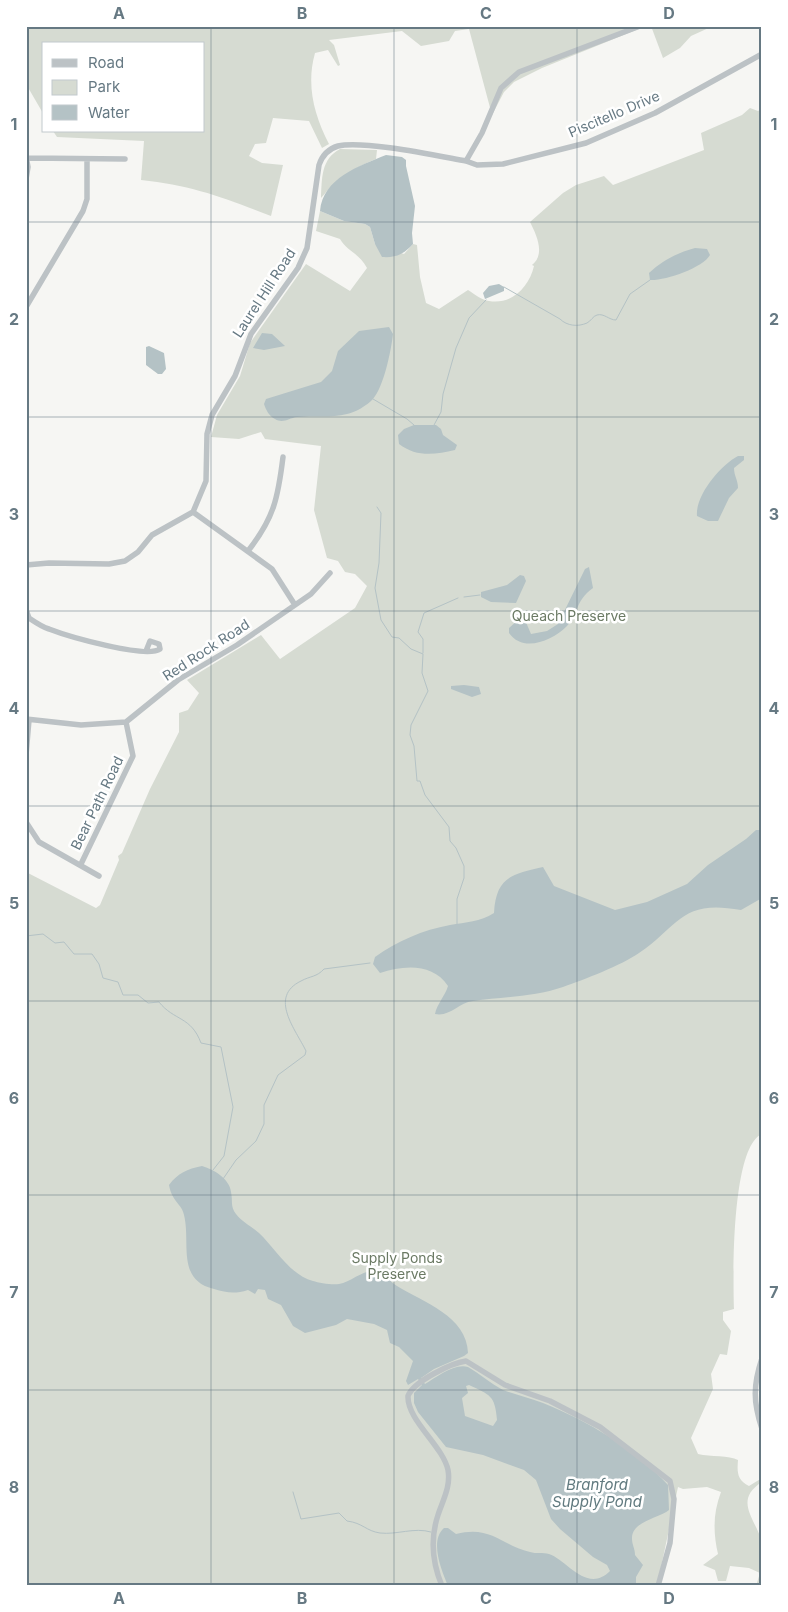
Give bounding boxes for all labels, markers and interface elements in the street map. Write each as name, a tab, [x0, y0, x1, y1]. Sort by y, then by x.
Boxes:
text: A	[113, 3, 125, 23]
text: B	[297, 3, 307, 23]
text: C	[480, 3, 492, 23]
text: D	[663, 3, 675, 23]
legend	[42, 42, 205, 132]
text: Road	[88, 53, 124, 72]
text: Park	[88, 77, 121, 96]
street label: Piscitello Drive	[566, 87, 662, 140]
text: Water	[88, 103, 130, 122]
text: 1	[11, 114, 17, 134]
text: 1	[771, 114, 777, 134]
street label: Laurel Hill Road	[228, 245, 299, 340]
text: 2	[9, 309, 19, 329]
text: 2	[769, 309, 779, 329]
text: 3	[9, 504, 19, 524]
text: 3	[769, 504, 779, 524]
park label: Queach Preserve	[512, 607, 626, 624]
street label: Red Rock Road	[159, 615, 252, 684]
text: 4	[9, 698, 20, 718]
text: 4	[769, 698, 780, 718]
street label: Bear Path Road	[67, 753, 127, 852]
text: 5	[9, 893, 19, 913]
text: 5	[769, 893, 779, 913]
text: 6	[9, 1088, 19, 1108]
text: 6	[769, 1088, 779, 1108]
park label: Supply Ponds Preserve	[351, 1249, 443, 1282]
text: 7	[9, 1282, 19, 1302]
text: 7	[769, 1282, 779, 1302]
water label: Branford Supply Pond	[552, 1475, 643, 1511]
text: 8	[9, 1477, 19, 1497]
text: 8	[769, 1477, 779, 1497]
text: A	[113, 1588, 125, 1608]
text: B	[297, 1588, 307, 1608]
text: C	[480, 1588, 492, 1608]
text: D	[663, 1588, 675, 1608]

